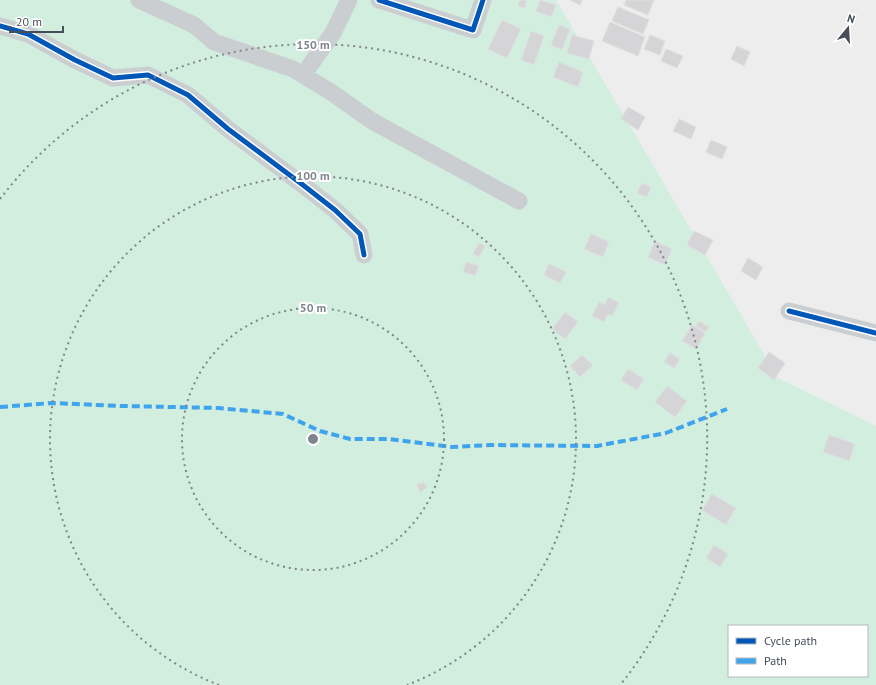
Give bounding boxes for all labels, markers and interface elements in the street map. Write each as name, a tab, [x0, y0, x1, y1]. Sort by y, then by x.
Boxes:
scale bar	[10, 8, 63, 34]
north arrow	[828, 8, 868, 48]
text: N	[845, 11, 857, 26]
text: 20 m	[16, 14, 42, 29]
text: 150 m	[296, 37, 330, 52]
text: 100 m	[296, 168, 330, 183]
text: 50 m	[300, 300, 326, 315]
centre of rings	[306, 432, 320, 446]
legend	[728, 625, 868, 677]
text: Cycle path	[764, 633, 817, 648]
text: Path	[764, 653, 787, 668]

